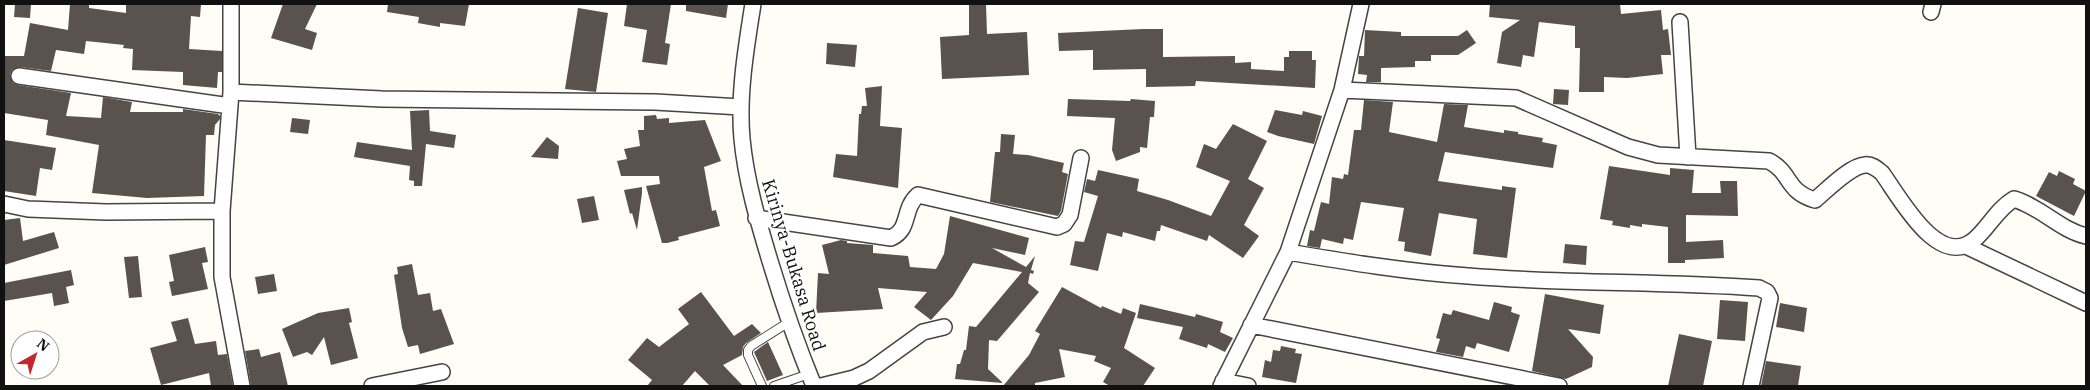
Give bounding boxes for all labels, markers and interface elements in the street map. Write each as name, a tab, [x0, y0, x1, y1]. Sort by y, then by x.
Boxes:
street label: Kirinya-Bukasa Road	[757, 176, 831, 354]
north arrow	[10, 330, 60, 380]
text: N	[33, 334, 53, 355]

